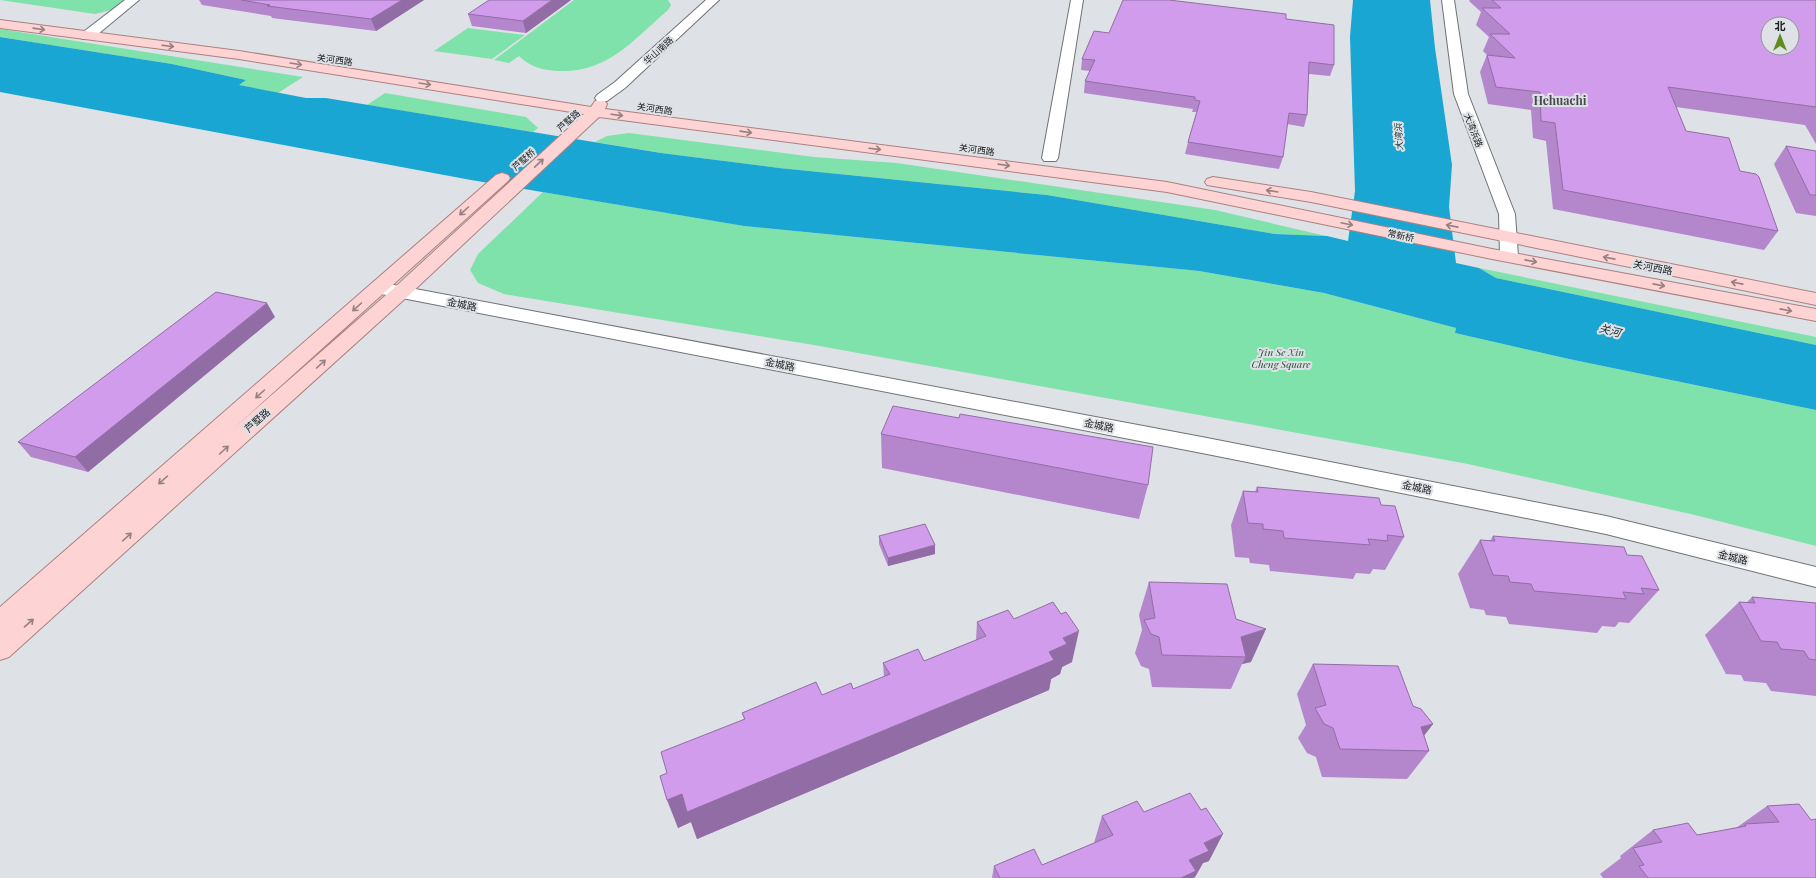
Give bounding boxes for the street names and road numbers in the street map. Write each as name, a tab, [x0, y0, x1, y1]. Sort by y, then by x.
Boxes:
street label: 华山南路	[641, 33, 675, 67]
street label: 关河西路	[316, 51, 354, 67]
street label: 关河西路	[636, 99, 674, 117]
street label: 芦墅路	[554, 107, 582, 133]
street label: 大湾浜路	[1462, 111, 1486, 149]
street label: 关河西路	[958, 141, 996, 157]
street label: 芦墅桥	[509, 145, 538, 172]
street label: 常新桥	[1387, 226, 1416, 244]
street label: 关河西路	[1632, 256, 1674, 278]
street label: 金城路	[446, 294, 478, 314]
street label: 金城路	[764, 354, 796, 374]
street label: 芦墅路	[241, 405, 273, 435]
street label: 金城路	[1083, 415, 1115, 435]
street label: 金城路	[1401, 477, 1433, 497]
street label: 金城路	[1717, 547, 1749, 567]

